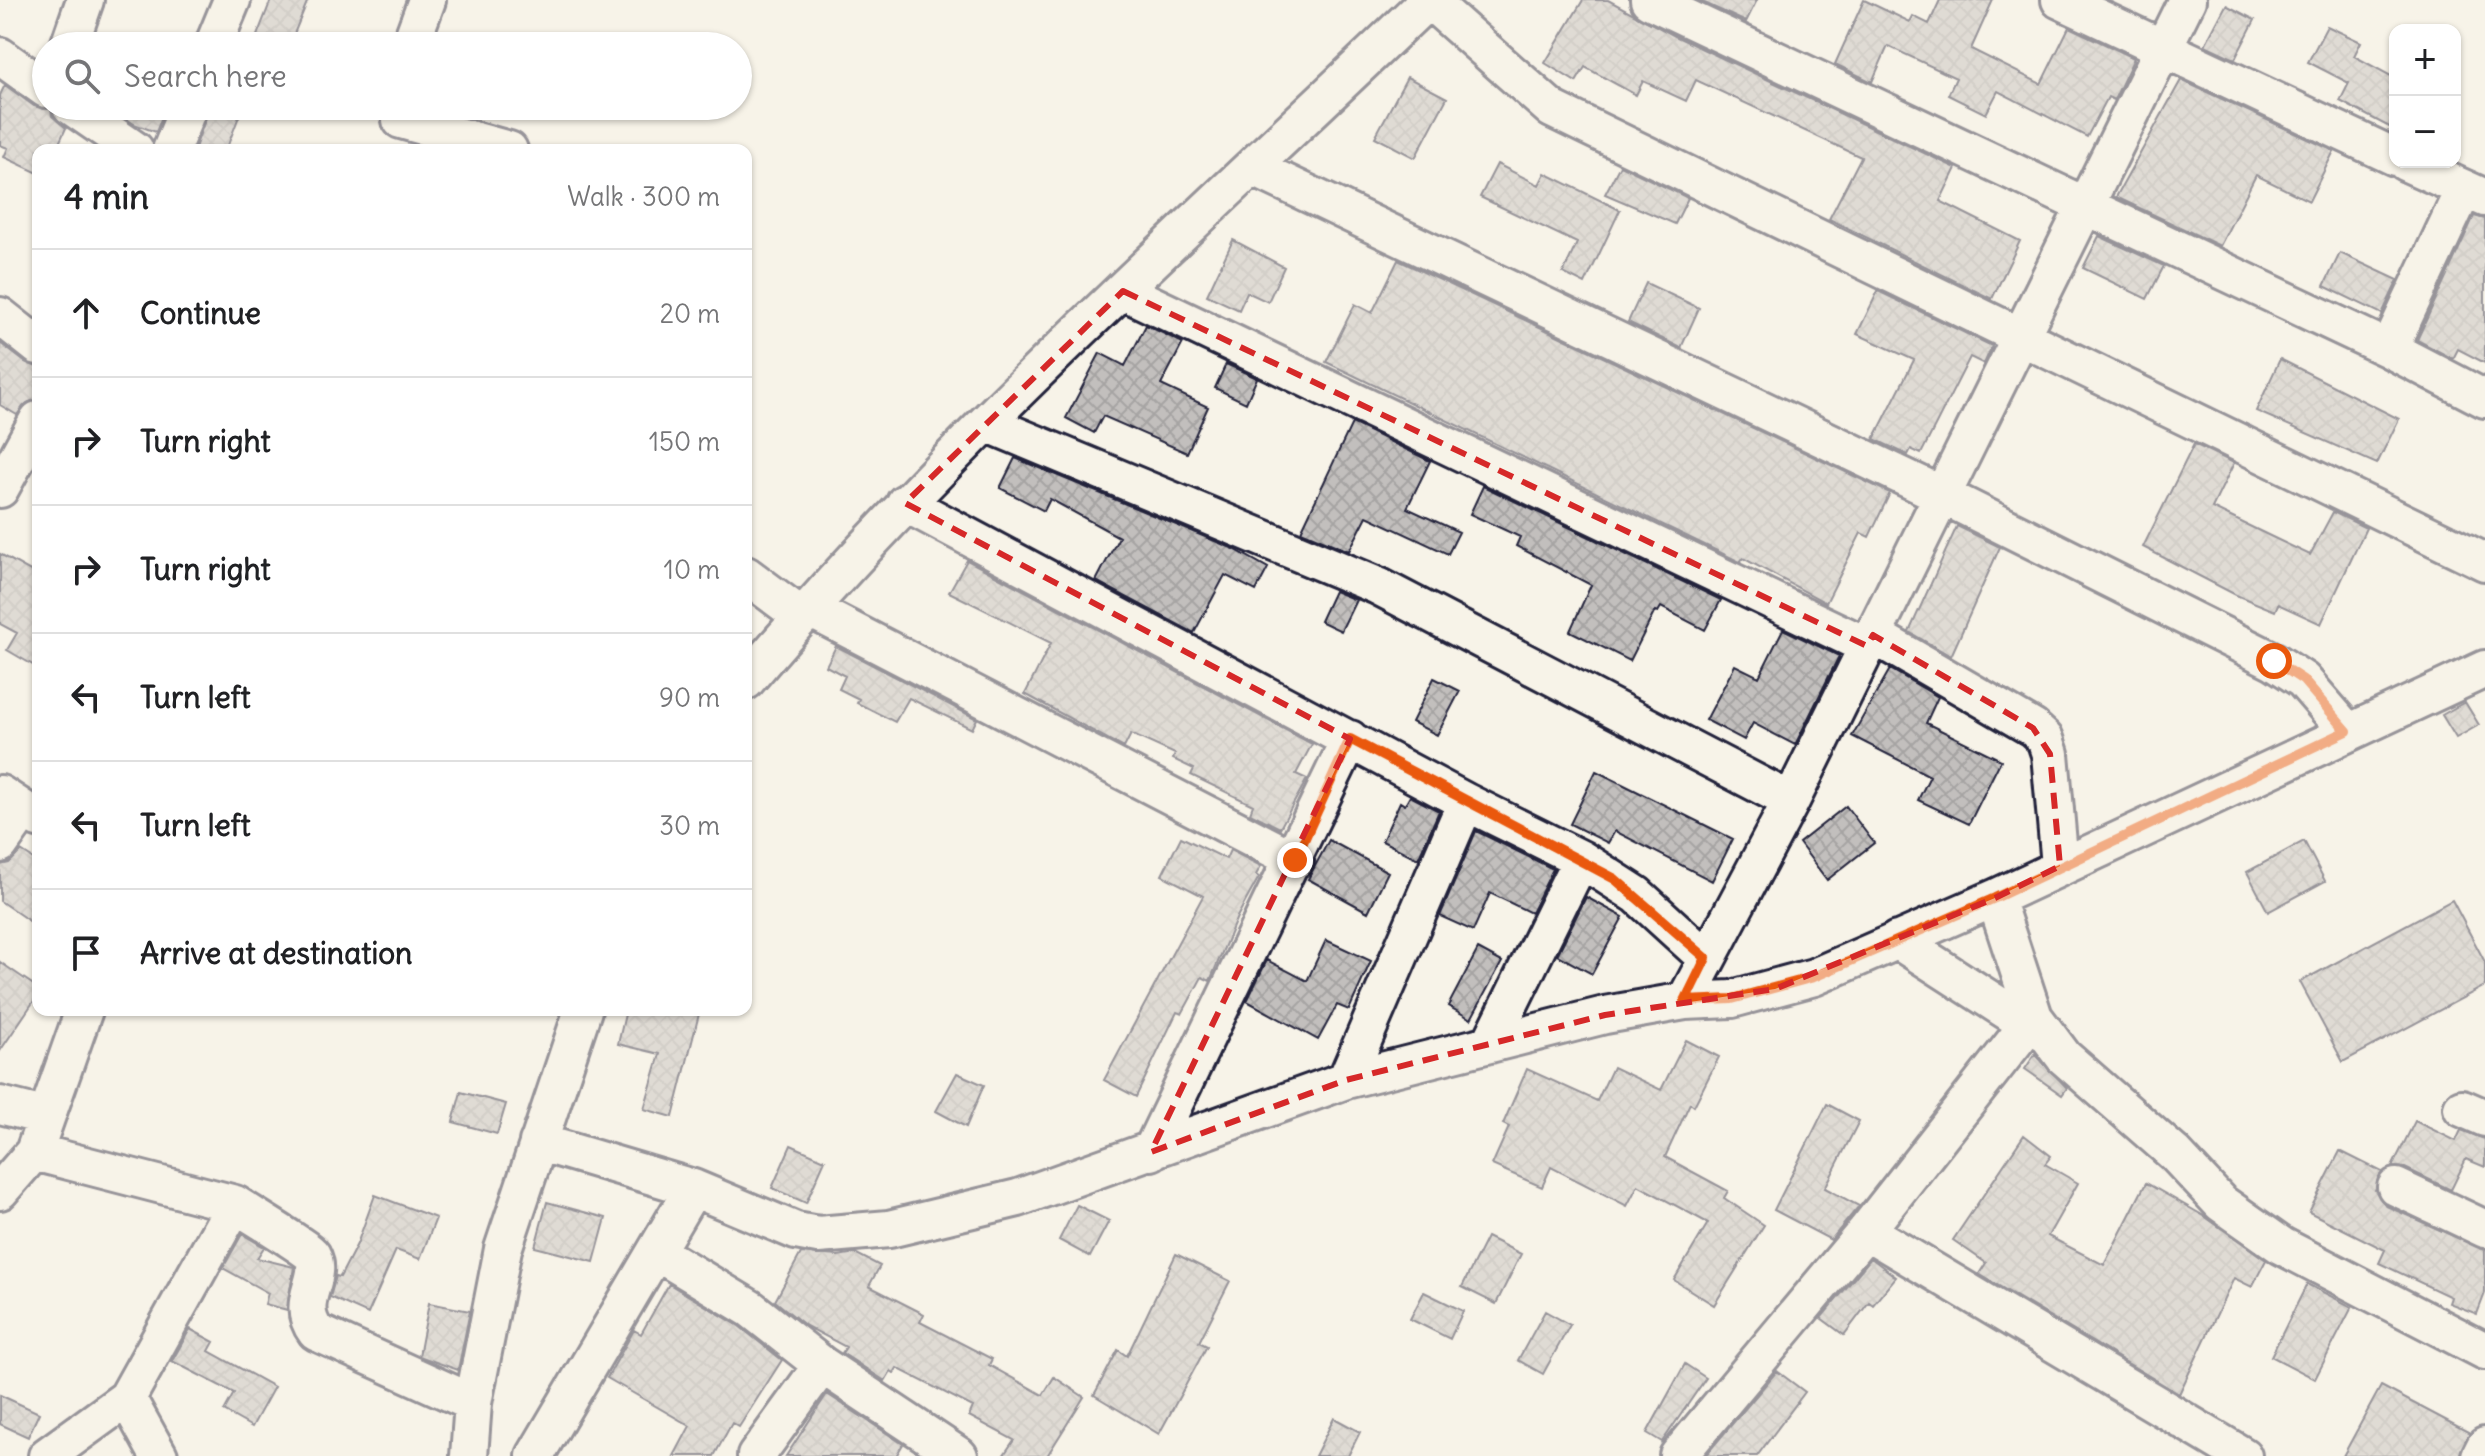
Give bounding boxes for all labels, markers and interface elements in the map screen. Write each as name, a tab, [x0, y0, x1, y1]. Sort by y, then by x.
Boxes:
map controls	[2389, 24, 2461, 168]
button: +	[2389, 24, 2461, 96]
search box	[32, 32, 752, 120]
icon: search	[60, 54, 104, 98]
text: Search here	[124, 57, 287, 95]
button: −	[2389, 96, 2461, 168]
text: 4 min	[64, 175, 149, 218]
text: Walk · 300 m	[567, 180, 720, 213]
icon: ahead	[64, 291, 108, 335]
text: Continue	[140, 294, 261, 332]
text: 20 m	[660, 297, 720, 330]
icon: right	[64, 419, 108, 463]
text: Turn right	[140, 422, 271, 460]
text: 150 m	[649, 425, 720, 458]
icon: right	[64, 547, 108, 591]
text: Turn right	[140, 550, 271, 588]
text: 10 m	[664, 553, 720, 586]
route start	[2256, 643, 2292, 679]
icon: left	[64, 675, 108, 719]
text: Turn left	[140, 678, 251, 716]
text: 90 m	[659, 681, 720, 714]
icon: left	[64, 803, 108, 847]
text: Turn left	[140, 806, 251, 844]
text: 30 m	[659, 809, 720, 842]
route end	[1277, 842, 1313, 878]
icon: arrive	[64, 931, 108, 975]
text: Arrive at destination	[140, 934, 412, 972]

